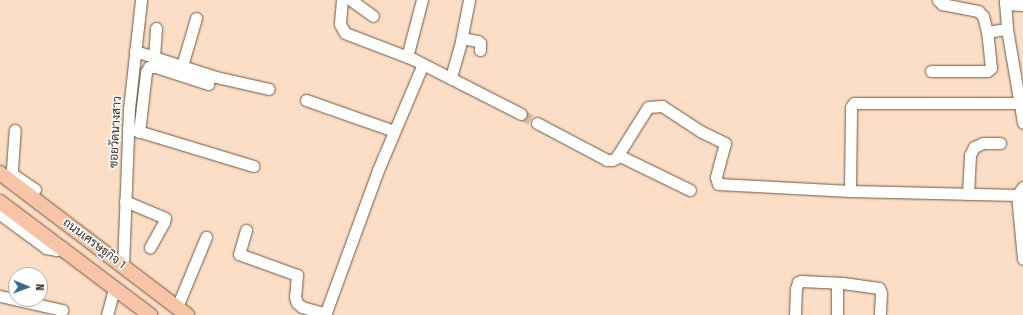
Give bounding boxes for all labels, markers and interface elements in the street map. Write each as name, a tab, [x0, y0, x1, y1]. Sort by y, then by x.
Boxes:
street label: ซอยวัดนางสาว	[107, 95, 125, 169]
street label: ถนนเศรษฐกิจ 1	[60, 216, 128, 272]
north arrow	[8, 267, 48, 307]
text: N	[33, 284, 46, 291]

